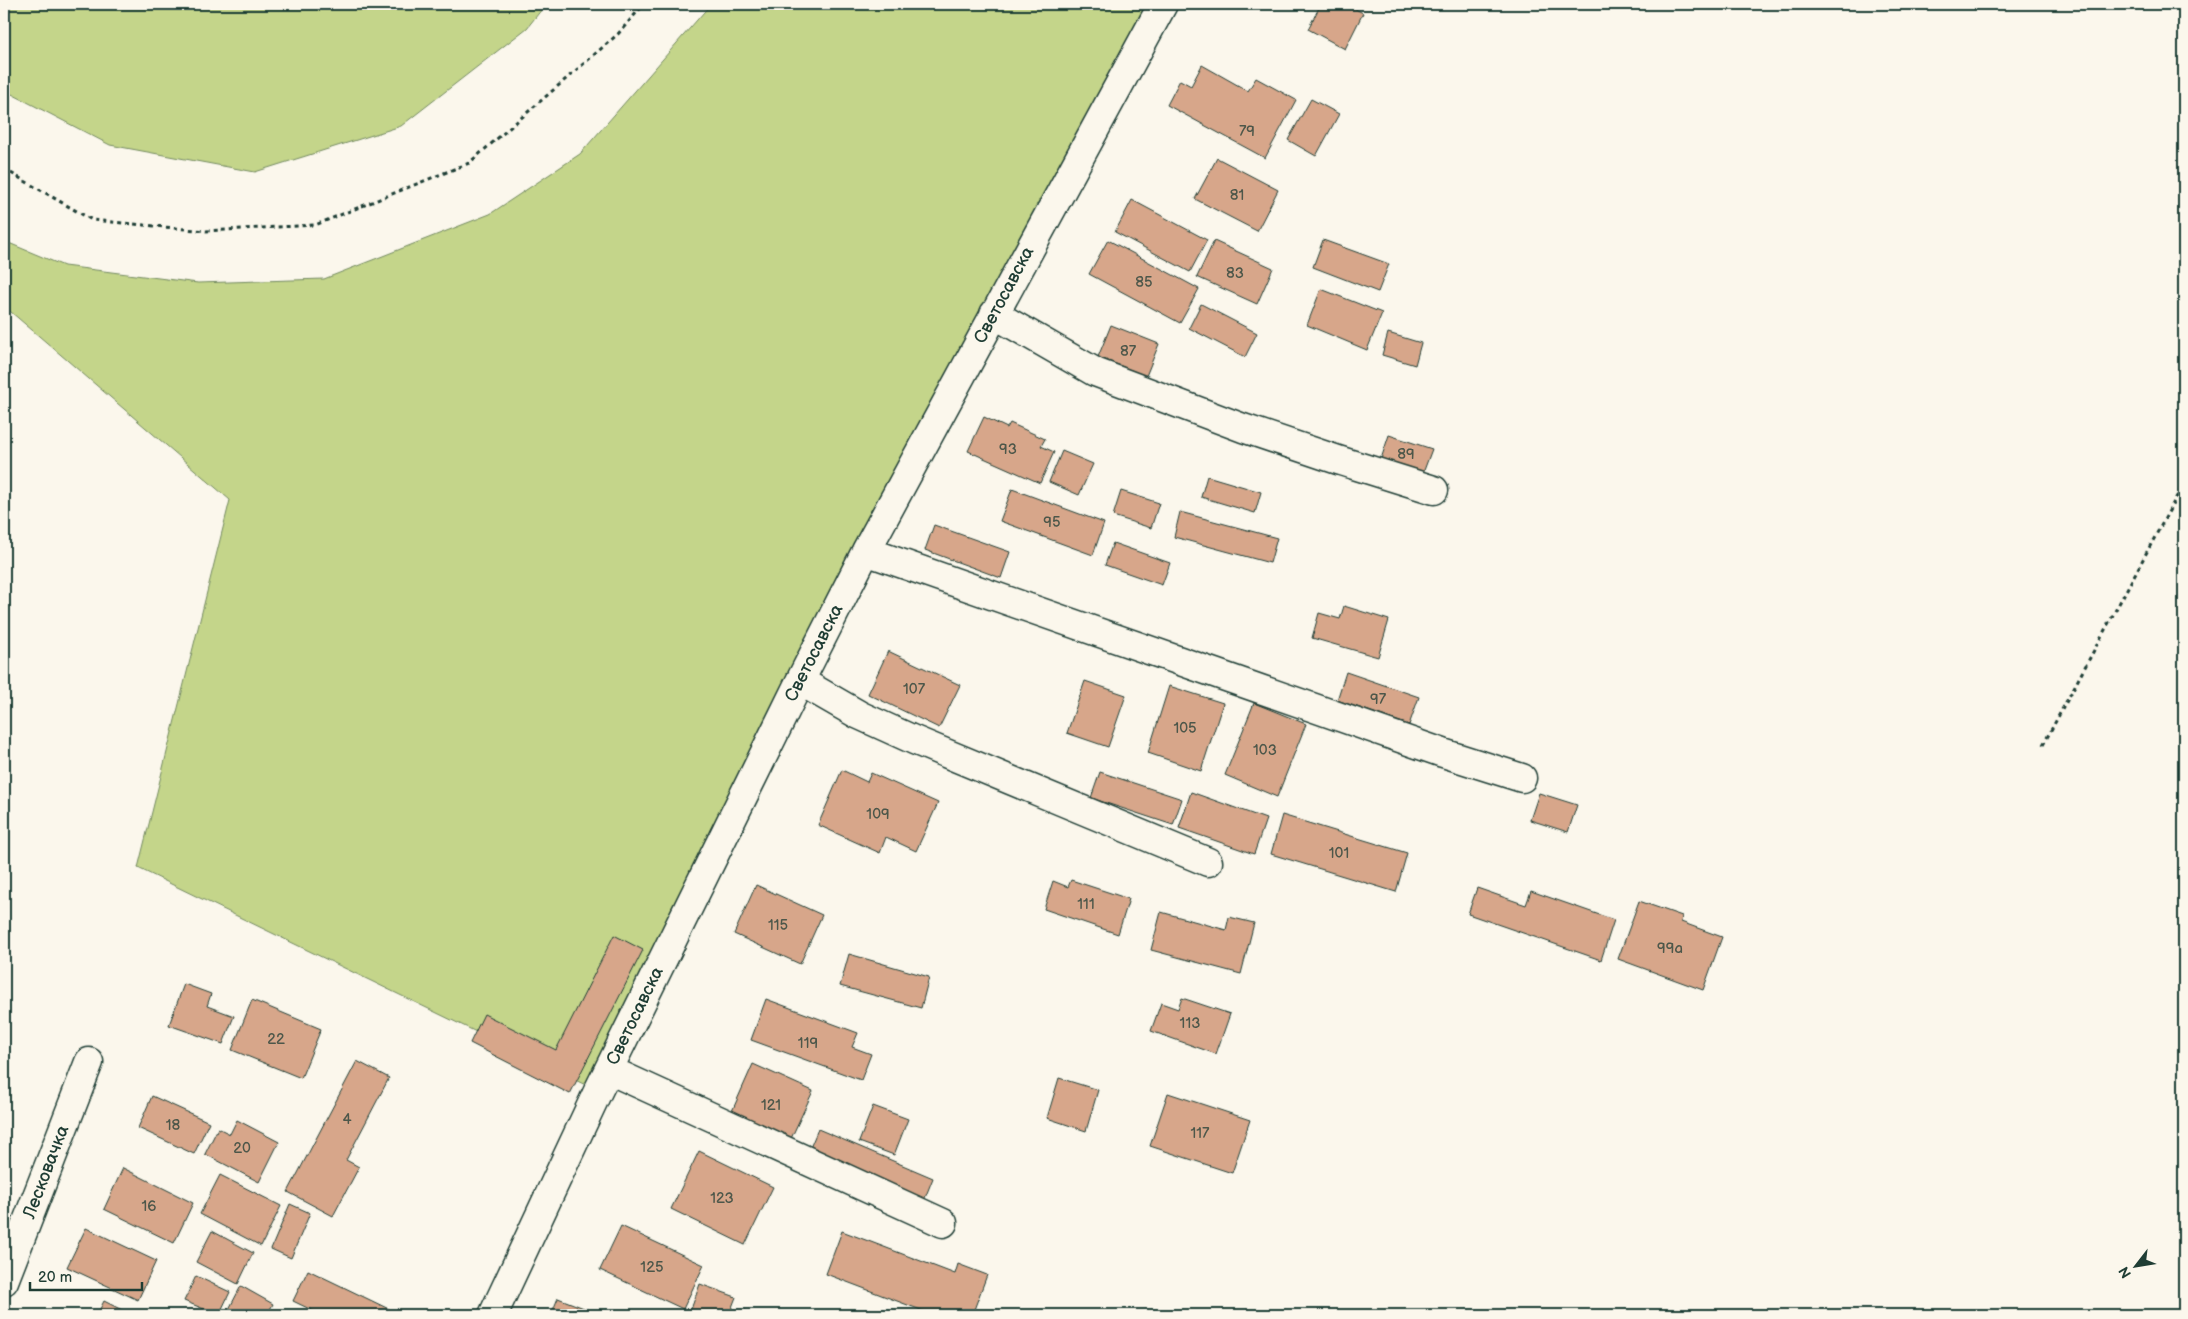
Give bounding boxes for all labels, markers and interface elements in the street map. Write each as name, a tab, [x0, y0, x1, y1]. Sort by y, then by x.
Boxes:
house number: 79	[1239, 122, 1255, 141]
house number: 81	[1230, 186, 1244, 205]
street label: Светосавска	[970, 243, 1038, 347]
house number: 83	[1226, 264, 1244, 283]
house number: 85	[1135, 273, 1153, 292]
house number: 87	[1120, 342, 1137, 361]
house number: 93	[999, 440, 1017, 459]
house number: 89	[1397, 445, 1415, 464]
house number: 95	[1043, 513, 1061, 532]
street label: Светосавска	[780, 600, 848, 705]
house number: 107	[903, 680, 926, 699]
house number: 97	[1370, 690, 1387, 709]
house number: 105	[1173, 719, 1197, 738]
house number: 103	[1253, 741, 1277, 760]
house number: 109	[866, 805, 890, 824]
house number: 101	[1329, 844, 1349, 863]
house number: 111	[1077, 895, 1095, 914]
house number: 115	[768, 916, 788, 935]
house number: 99a	[1657, 939, 1683, 958]
street label: Светосавска	[602, 963, 668, 1069]
house number: 113	[1180, 1014, 1200, 1033]
house number: 22	[267, 1030, 285, 1049]
house number: 119	[798, 1034, 818, 1053]
house number: 121	[761, 1096, 781, 1115]
house number: 4	[342, 1110, 352, 1129]
house number: 18	[166, 1116, 181, 1135]
street label: Лесковачка	[18, 1122, 74, 1223]
house number: 117	[1191, 1124, 1210, 1143]
house number: 20	[233, 1139, 251, 1158]
house number: 123	[710, 1189, 734, 1208]
house number: 16	[142, 1197, 156, 1216]
north arrow	[2110, 1242, 2160, 1292]
house number: 125	[640, 1258, 664, 1277]
scale bar	[30, 1259, 142, 1291]
text: N	[2115, 1264, 2135, 1281]
text: 20 m	[38, 1268, 72, 1287]

